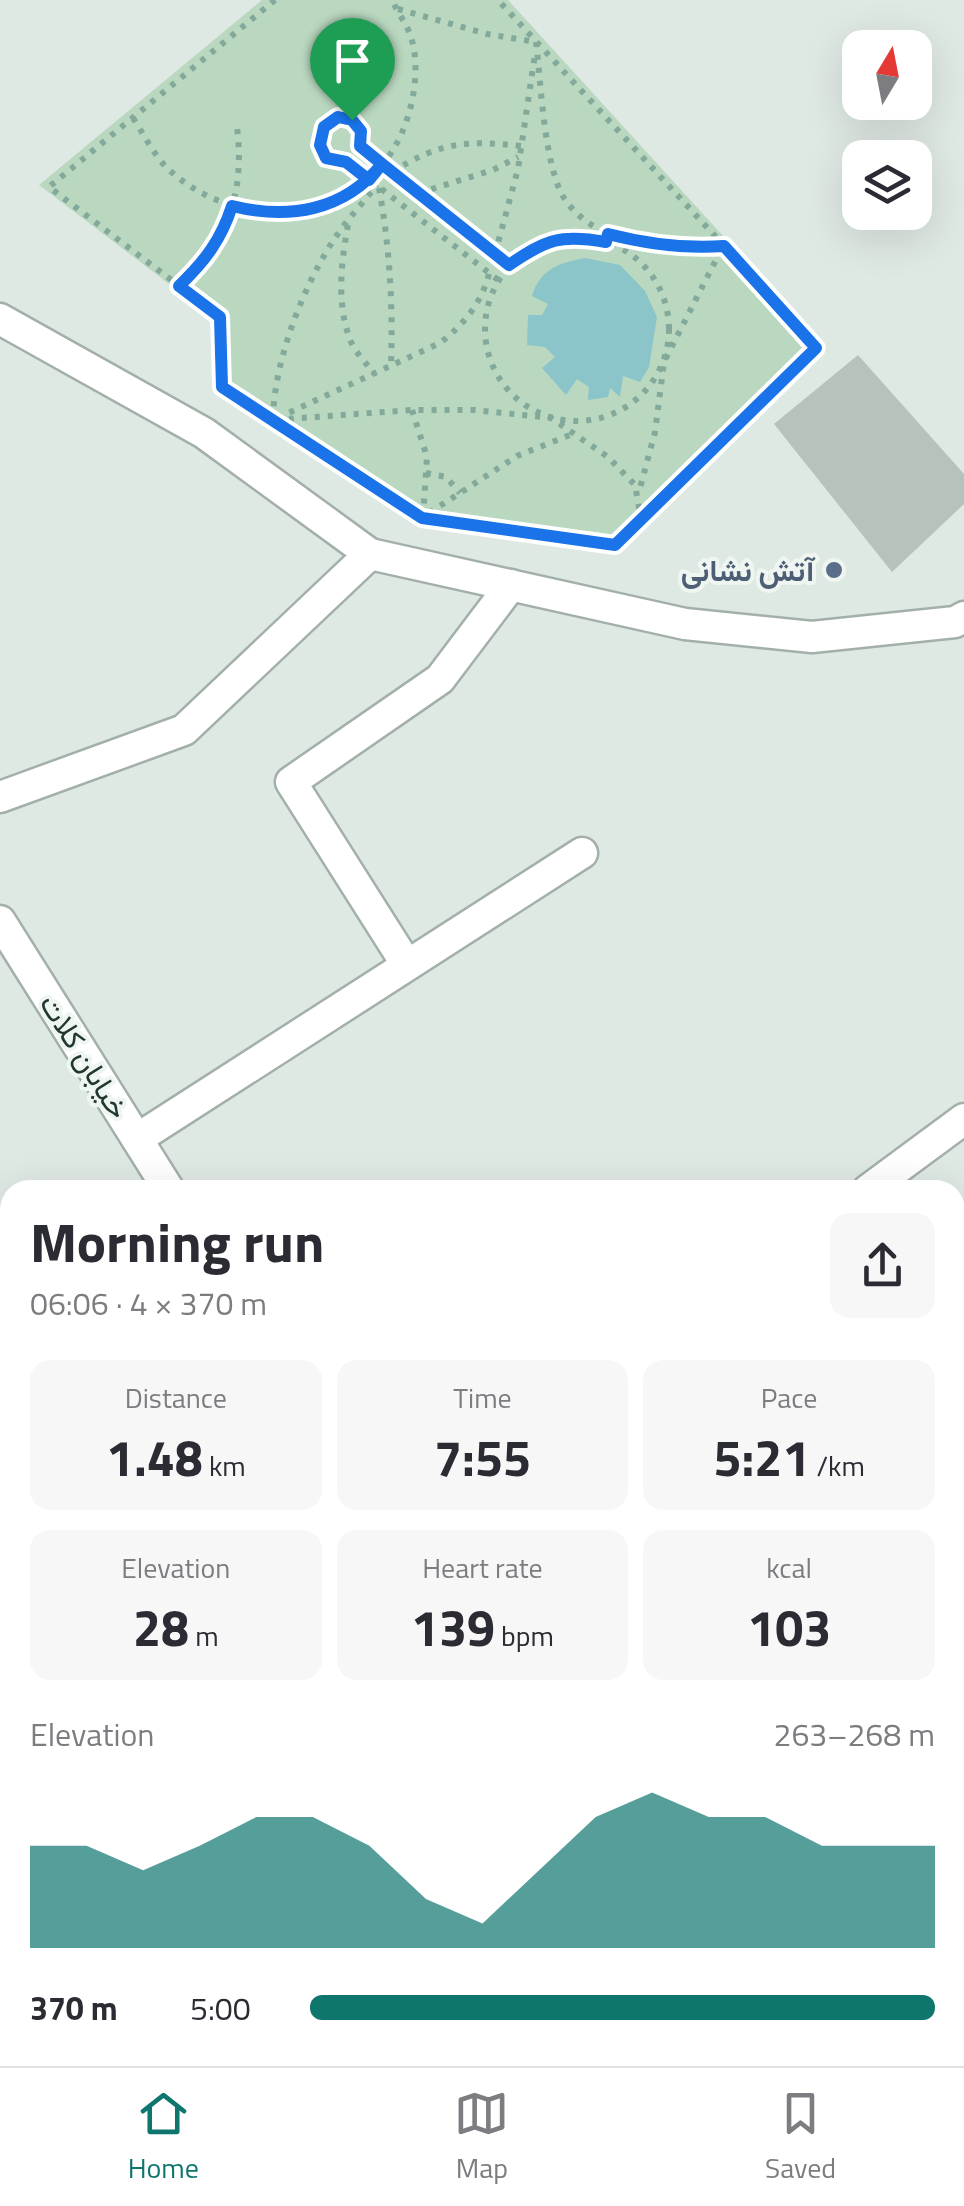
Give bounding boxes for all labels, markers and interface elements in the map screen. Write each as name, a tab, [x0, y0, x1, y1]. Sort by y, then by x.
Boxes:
pin	[310, 18, 395, 121]
north arrow	[842, 30, 932, 120]
map controls	[842, 30, 932, 230]
icon: arrive	[325, 33, 380, 88]
button: layers	[842, 140, 932, 230]
place label: آتش نشانی	[681, 547, 816, 593]
marker: آتش نشانی	[823, 559, 845, 581]
street label: خیابان کلات	[28, 984, 142, 1128]
text: Morning run	[30, 1200, 324, 1283]
button: share	[830, 1213, 935, 1318]
text: 06:06 · 4 × 370 m	[30, 1279, 267, 1327]
text: Distance	[125, 1376, 227, 1419]
text: Time	[453, 1376, 512, 1419]
text: Pace	[761, 1376, 818, 1419]
text: 1.48	[106, 1419, 203, 1495]
text: 7:55	[434, 1419, 531, 1495]
text: 5:21	[713, 1419, 810, 1495]
text: km	[203, 1444, 246, 1487]
text: /km	[810, 1444, 865, 1487]
text: Elevation	[121, 1546, 230, 1589]
text: Heart rate	[422, 1546, 543, 1589]
text: kcal	[766, 1546, 812, 1589]
text: 28	[133, 1589, 189, 1665]
text: 139	[411, 1589, 495, 1665]
text: 103	[747, 1589, 831, 1665]
text: m	[189, 1614, 219, 1657]
text: bpm	[495, 1614, 554, 1657]
text: Elevation	[30, 1710, 154, 1758]
text: 263–268 m	[773, 1710, 935, 1758]
text: 370 m	[30, 1984, 118, 2032]
text: 5:00	[190, 1984, 251, 2032]
tab: Home	[128, 2086, 199, 2189]
tab: Map	[454, 2086, 509, 2189]
tab: Saved	[765, 2086, 836, 2189]

